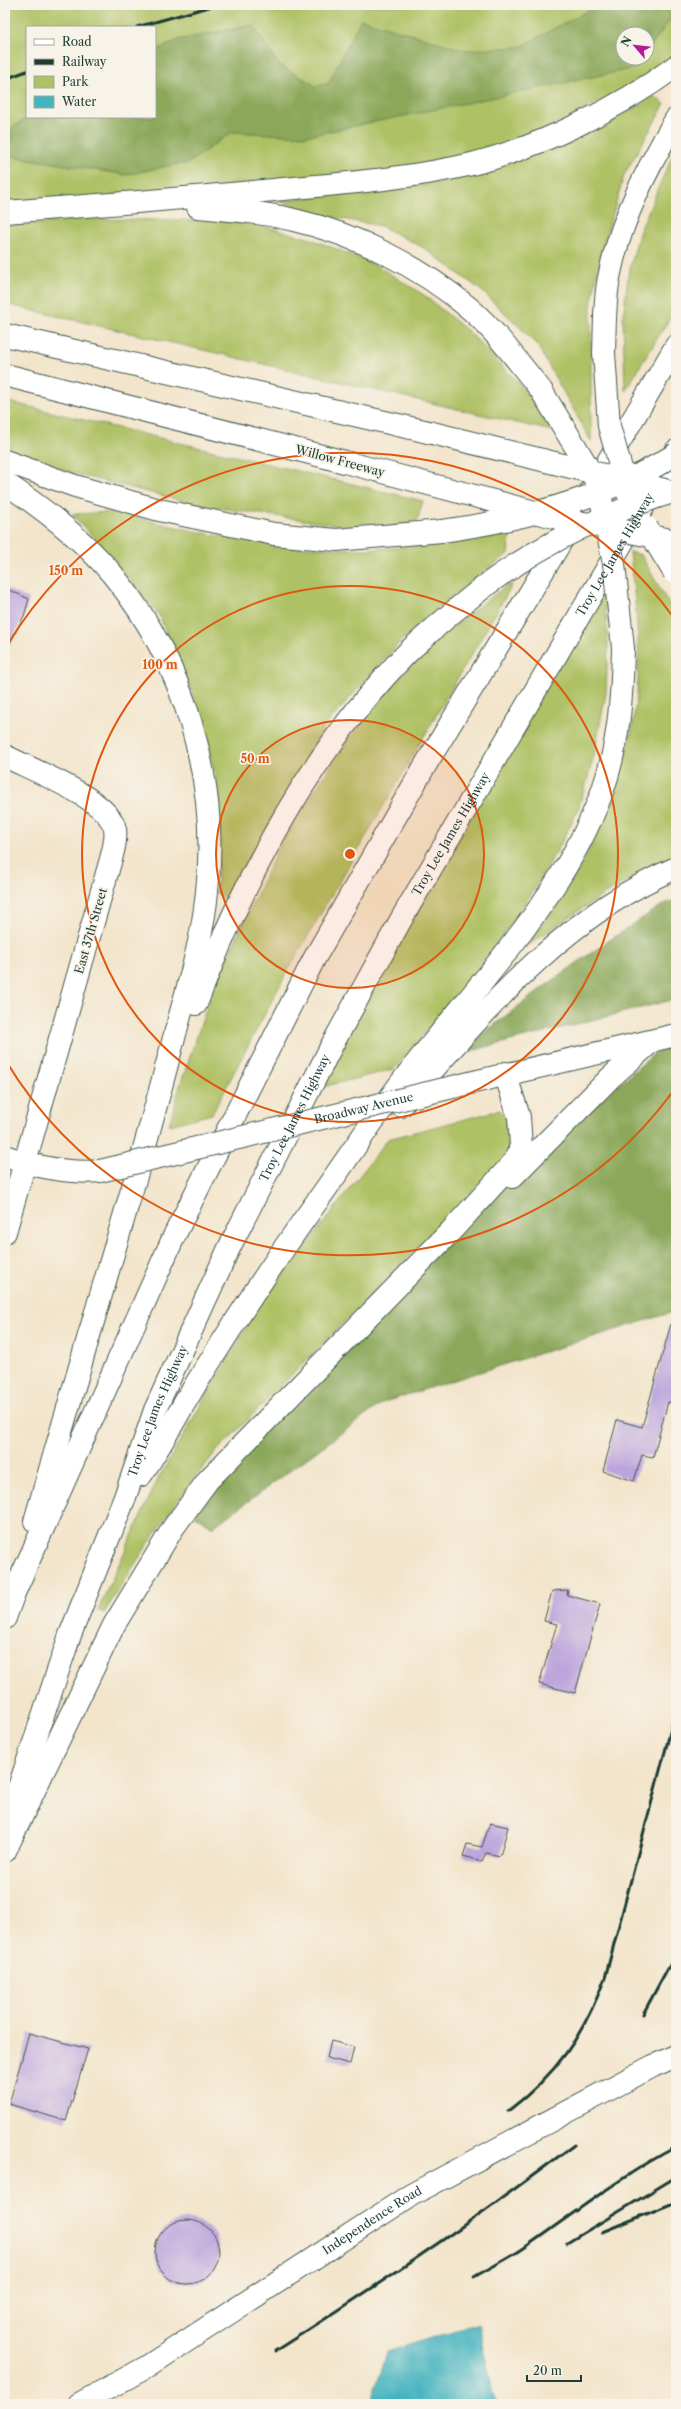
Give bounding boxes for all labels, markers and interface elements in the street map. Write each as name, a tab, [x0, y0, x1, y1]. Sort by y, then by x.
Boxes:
legend	[26, 26, 156, 118]
north arrow	[615, 26, 655, 66]
text: N	[618, 33, 635, 49]
text: Road	[62, 34, 92, 49]
text: Railway	[62, 54, 107, 69]
text: Park	[62, 74, 89, 89]
text: Water	[61, 94, 96, 109]
street label: Willow Freeway	[293, 441, 387, 480]
street label: Troy Lee James Highway	[572, 490, 657, 619]
text: 150 m	[49, 563, 83, 578]
text: 100 m	[142, 657, 178, 672]
text: 50 m	[240, 751, 270, 766]
street label: Troy Lee James Highway	[408, 769, 493, 899]
centre of rings	[343, 847, 357, 861]
street label: East 37th Street	[71, 885, 110, 976]
street label: Troy Lee James Highway	[256, 1051, 333, 1184]
street label: Broadway Avenue	[312, 1089, 415, 1127]
street label: Troy Lee James Highway	[124, 1342, 191, 1479]
street label: Independence Road	[319, 2182, 425, 2258]
scale bar	[527, 2357, 581, 2383]
text: 20 m	[533, 2363, 562, 2378]

